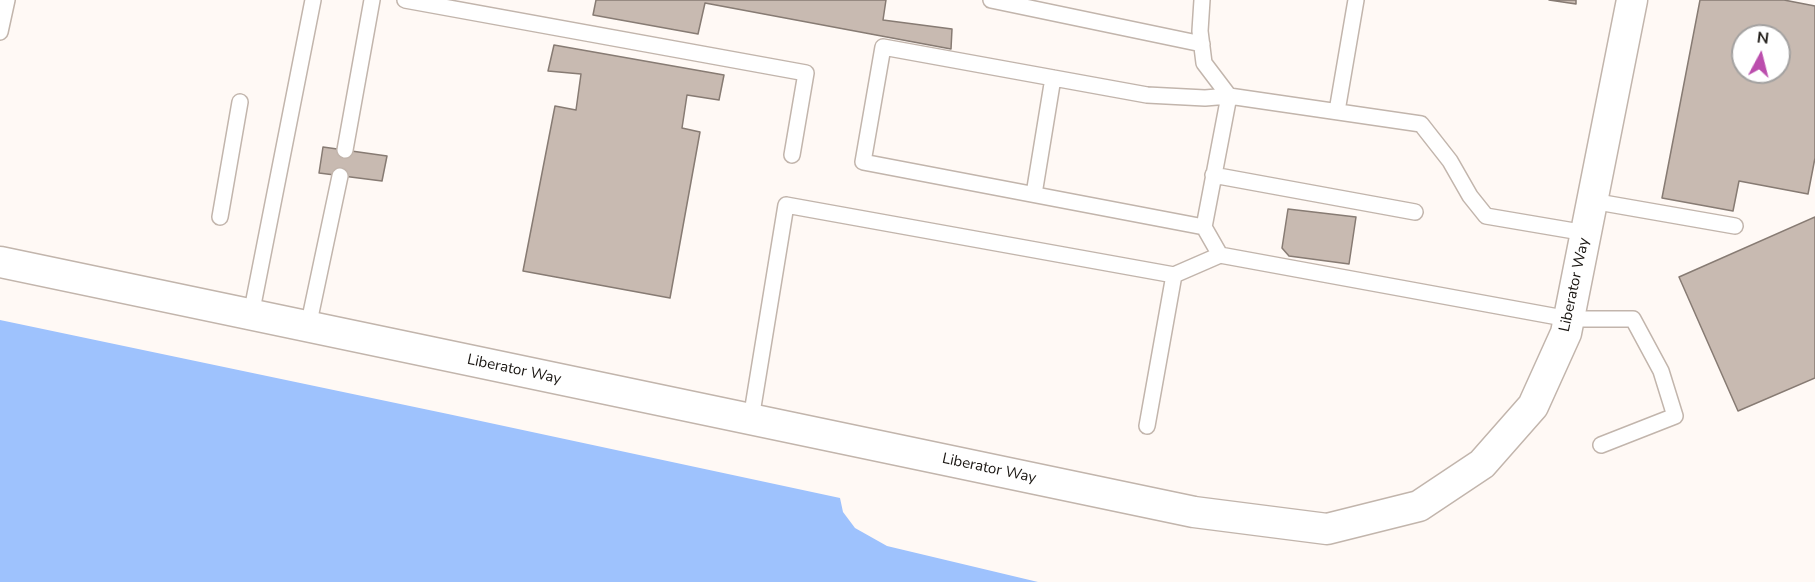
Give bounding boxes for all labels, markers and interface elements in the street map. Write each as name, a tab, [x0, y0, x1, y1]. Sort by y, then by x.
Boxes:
north arrow	[1731, 24, 1791, 84]
text: N	[1756, 26, 1770, 50]
street label: Liberator Way	[1556, 236, 1594, 334]
street label: Liberator Way	[465, 351, 563, 389]
street label: Liberator Way	[940, 450, 1038, 488]

